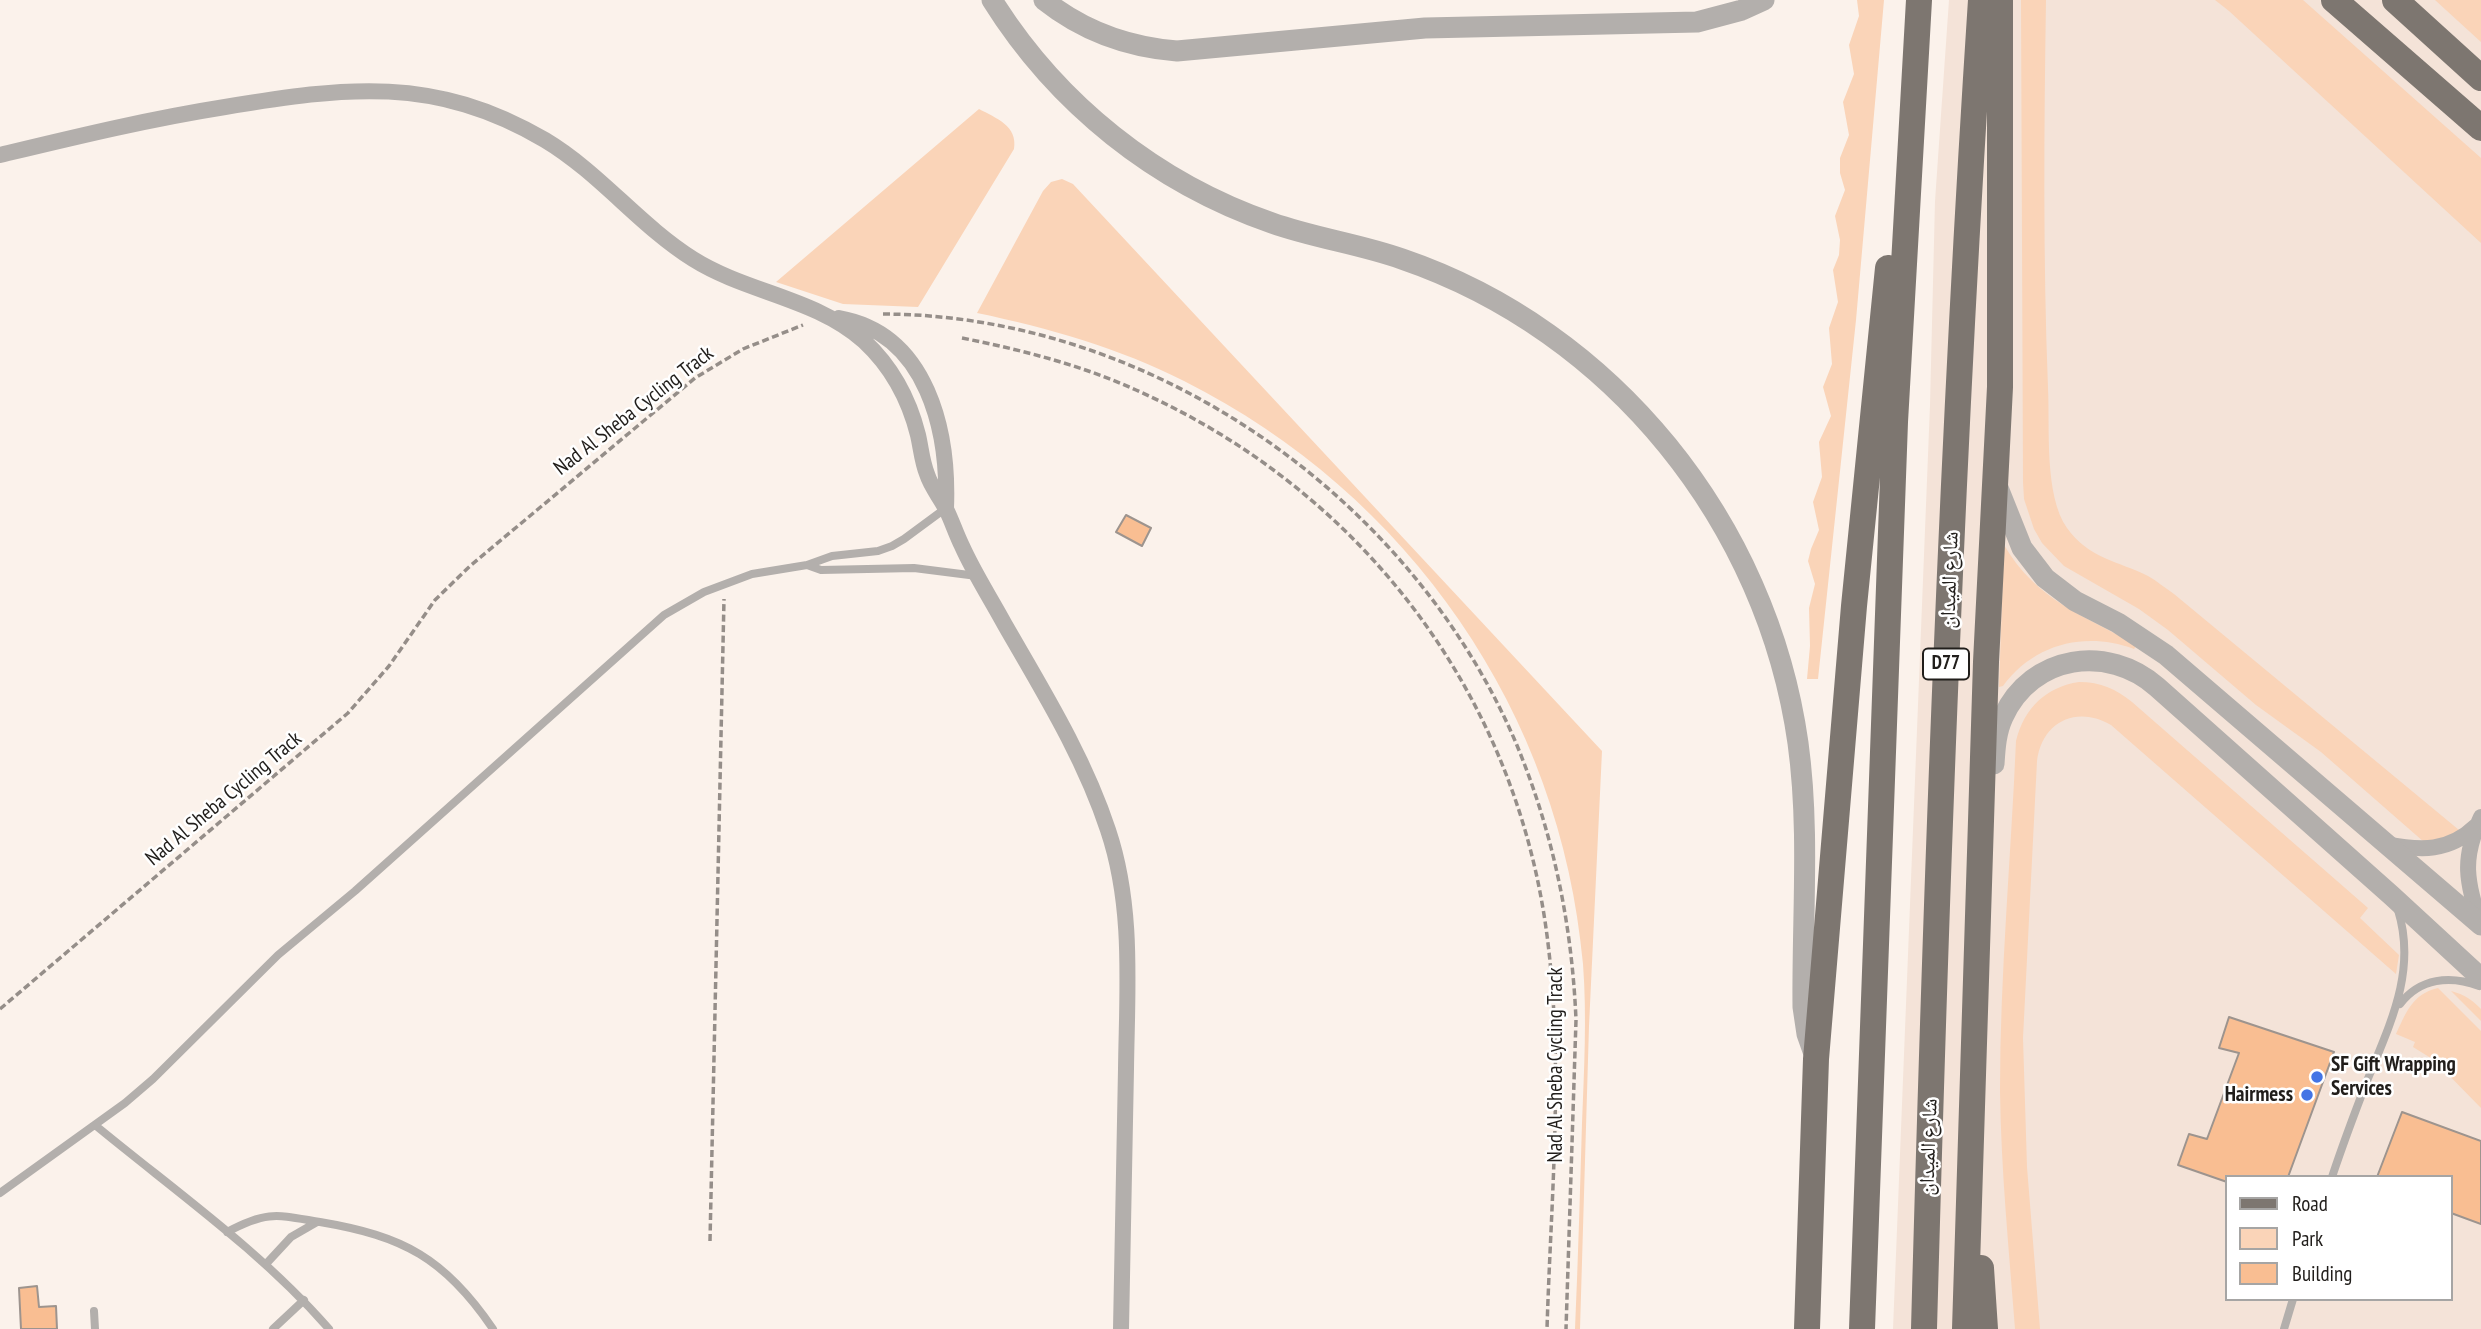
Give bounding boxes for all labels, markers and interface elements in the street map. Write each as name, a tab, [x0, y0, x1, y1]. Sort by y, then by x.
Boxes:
street label: Nad Al Sheba Cycling Track	[549, 341, 719, 481]
street label: شارع الميدان	[1936, 531, 1964, 629]
road number: D77	[1923, 649, 1969, 680]
street label: Nad Al Sheba Cycling Track	[141, 727, 307, 871]
street label: Nad Al Sheba Cycling Track	[1543, 967, 1569, 1163]
place label: SF Gift Wrapping Services	[2331, 1052, 2456, 1102]
marker: SF Gift Wrapping Services	[2309, 1069, 2325, 1085]
place label: Hairmess	[2225, 1082, 2293, 1108]
marker: Hairmess	[2299, 1087, 2315, 1103]
street label: شارع الميدان	[1915, 1098, 1943, 1196]
legend	[2226, 1175, 2453, 1301]
text: Road	[2292, 1190, 2328, 1217]
text: Park	[2292, 1225, 2323, 1252]
text: Building	[2292, 1260, 2352, 1287]

